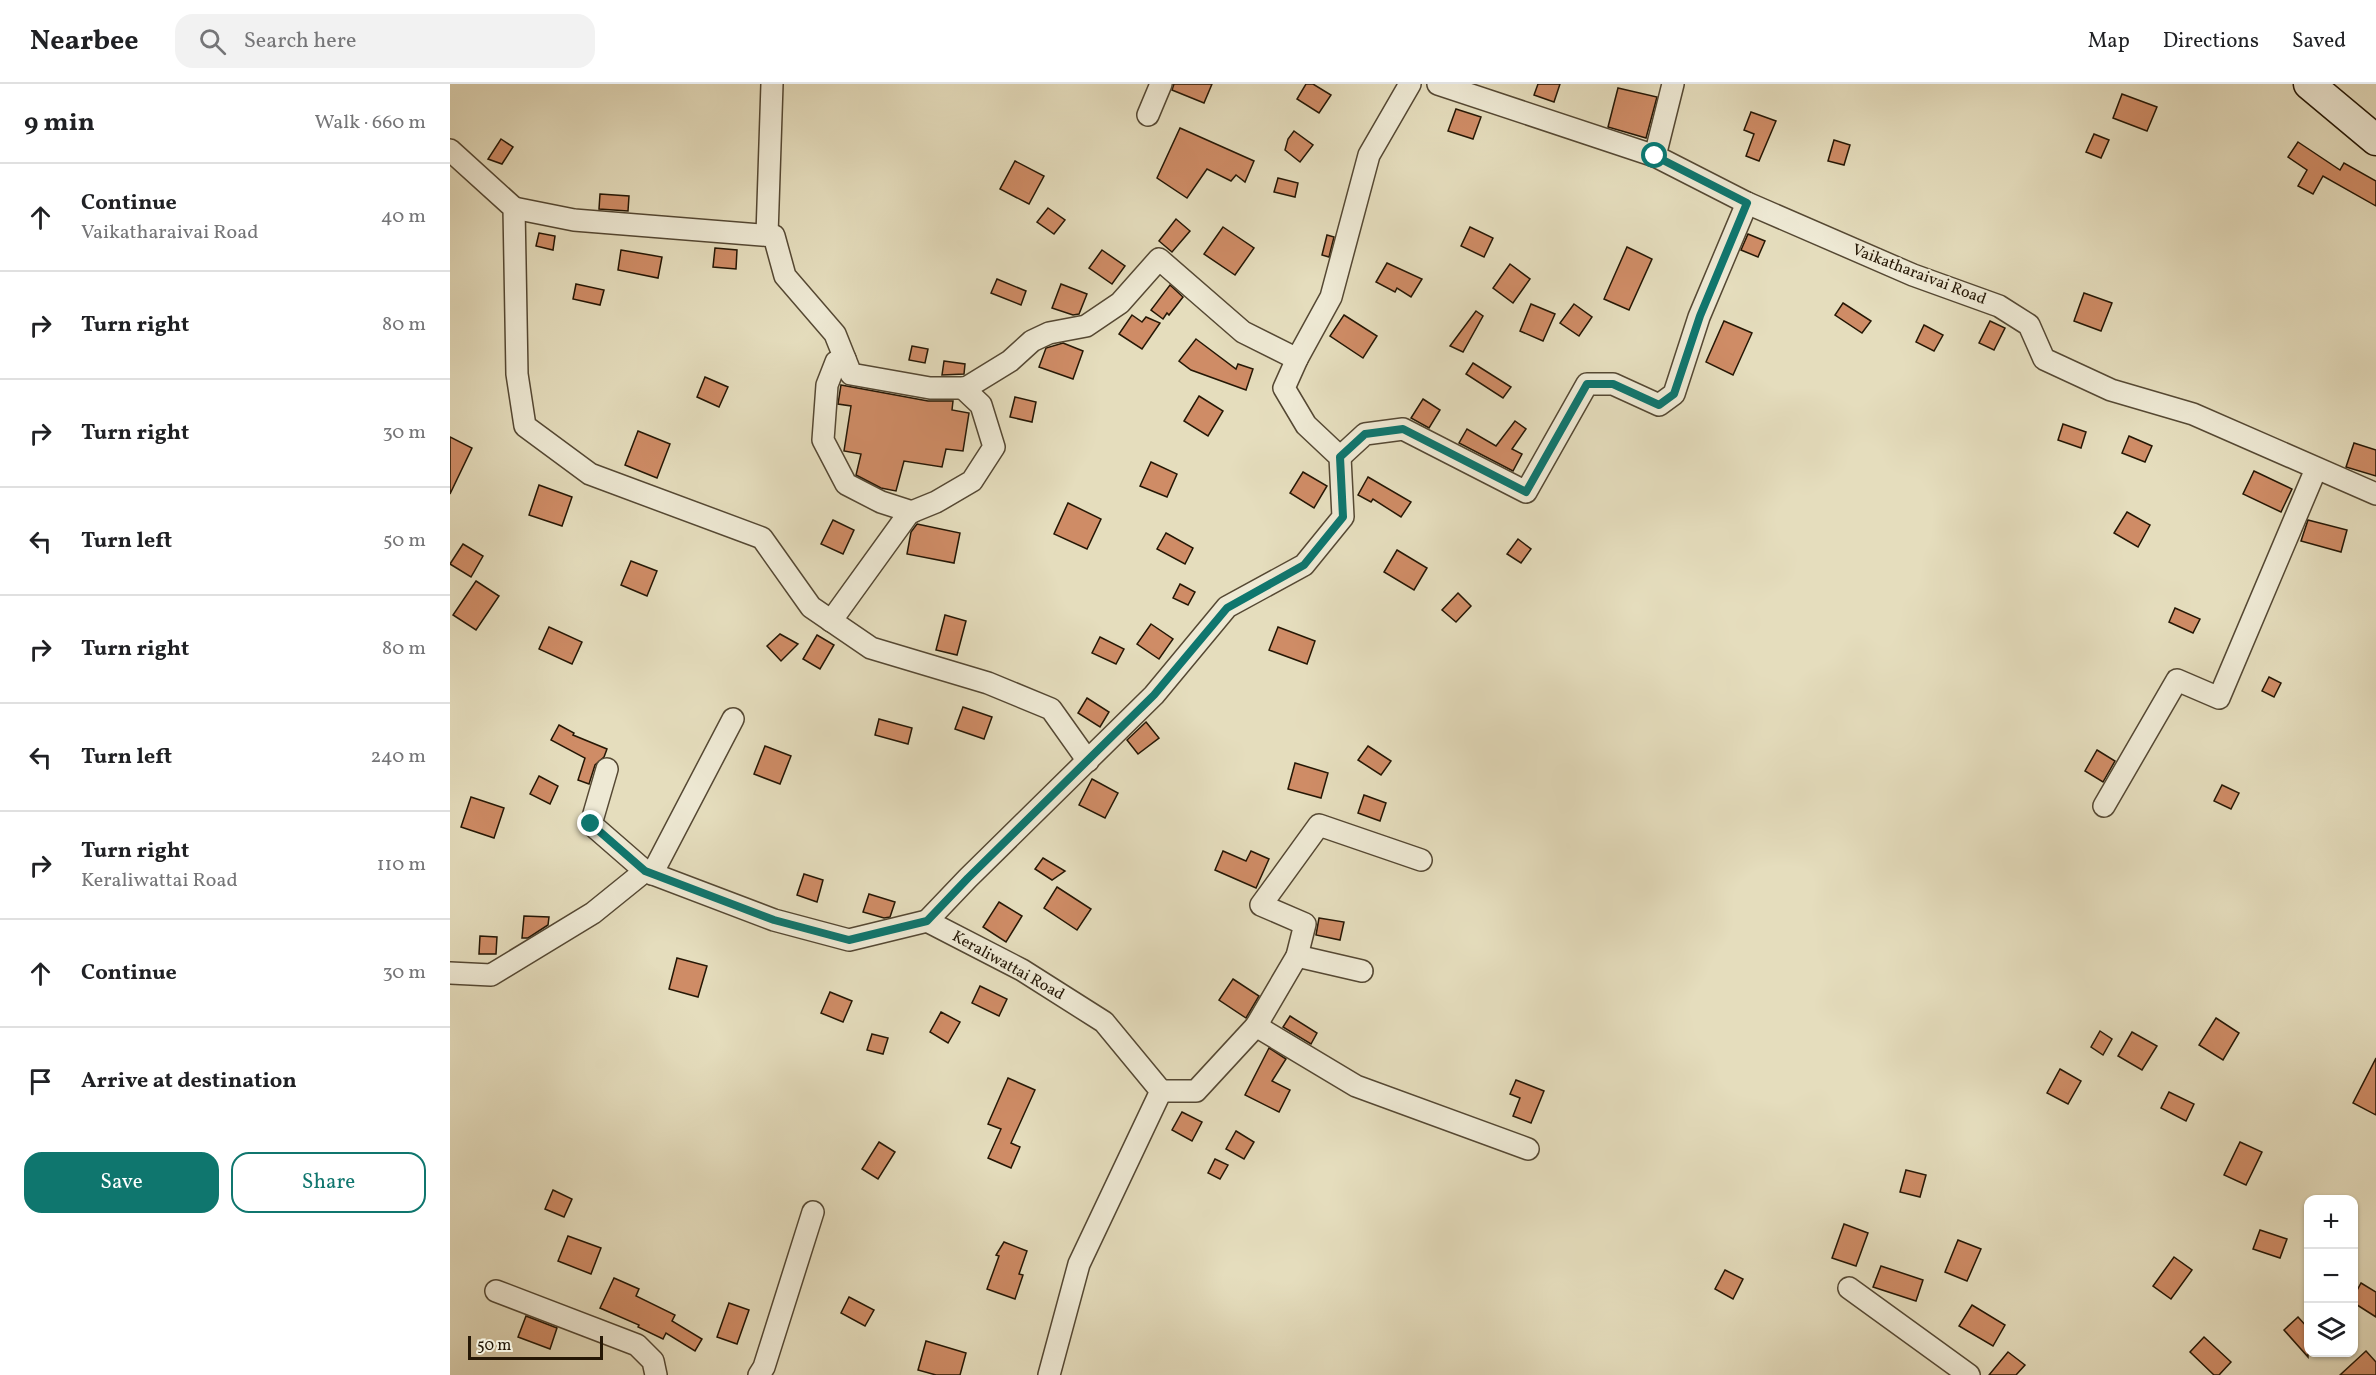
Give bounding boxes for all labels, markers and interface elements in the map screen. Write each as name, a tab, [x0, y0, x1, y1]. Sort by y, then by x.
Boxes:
search box	[175, 14, 595, 68]
text: Nearbee	[30, 22, 139, 61]
icon: search	[196, 25, 229, 58]
text: Search here	[244, 26, 356, 57]
text: Map	[2088, 27, 2130, 56]
text: Directions	[2163, 27, 2259, 56]
text: Saved	[2292, 27, 2346, 56]
text: 9 min	[24, 105, 95, 141]
text: Walk · 660 m	[315, 109, 426, 137]
route start	[1641, 142, 1667, 168]
text: Continue	[81, 188, 177, 219]
icon: ahead	[24, 201, 57, 234]
text: 40 m	[381, 203, 426, 231]
text: Vaikatharaivai Road	[81, 219, 258, 247]
street label: Vaikatharaivai Road	[1849, 239, 1989, 311]
icon: right	[24, 309, 57, 342]
text: Turn right	[81, 310, 189, 341]
text: 80 m	[382, 311, 426, 339]
icon: right	[24, 417, 57, 450]
text: Turn right	[81, 418, 189, 449]
text: 30 m	[382, 419, 426, 447]
icon: left	[24, 525, 57, 558]
text: Turn left	[81, 526, 172, 557]
text: 50 m	[383, 527, 426, 555]
icon: right	[24, 633, 57, 666]
text: Turn right	[81, 634, 189, 665]
text: 80 m	[382, 635, 426, 663]
icon: left	[24, 741, 57, 774]
text: Turn left	[81, 742, 172, 773]
text: 240 m	[371, 743, 426, 771]
route end	[577, 810, 603, 836]
text: Turn right	[81, 836, 189, 867]
icon: right	[24, 849, 57, 882]
text: 110 m	[377, 851, 426, 879]
text: Keraliwattai Road	[81, 867, 238, 895]
street label: Keraliwattai Road	[948, 926, 1068, 1006]
icon: ahead	[24, 957, 57, 990]
text: Continue	[81, 958, 177, 989]
text: 30 m	[382, 959, 426, 987]
icon: arrive	[24, 1065, 57, 1098]
text: Arrive at destination	[81, 1066, 297, 1097]
button: Save	[24, 1152, 219, 1213]
button: Share	[231, 1152, 426, 1213]
map controls	[2304, 1195, 2358, 1357]
button: +	[2304, 1195, 2358, 1249]
button: −	[2304, 1249, 2358, 1303]
button: layers	[2304, 1303, 2358, 1357]
scale bar	[468, 1333, 603, 1360]
text: 50 m	[477, 1335, 511, 1357]

